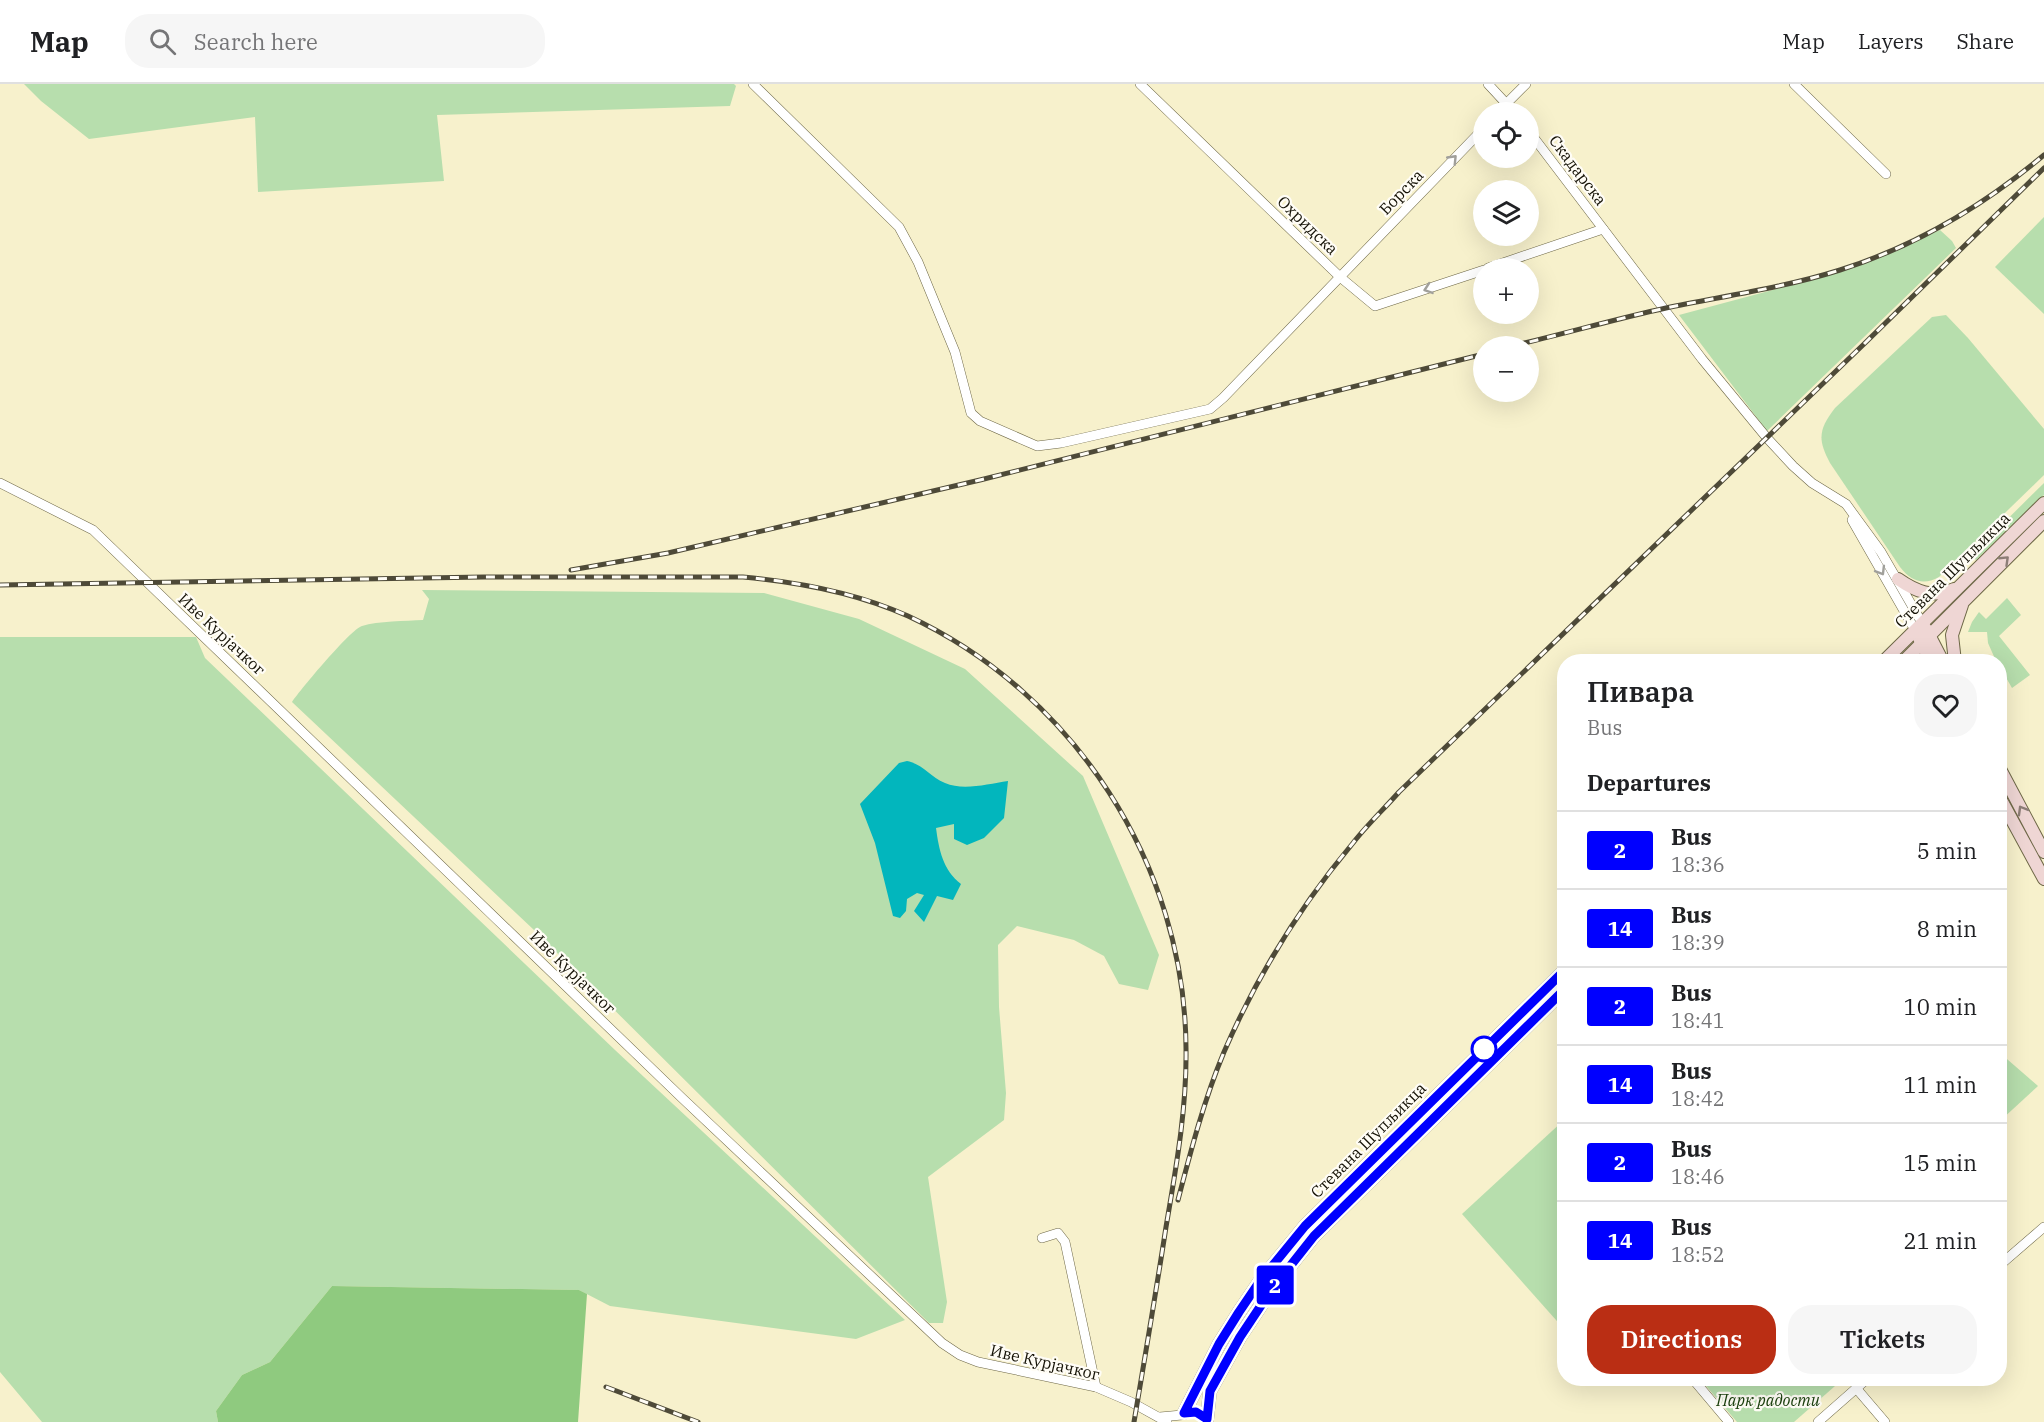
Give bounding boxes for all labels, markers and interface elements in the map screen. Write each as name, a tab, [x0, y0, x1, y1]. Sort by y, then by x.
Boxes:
search box	[125, 14, 545, 68]
text: Map	[30, 23, 89, 60]
icon: search	[146, 25, 179, 58]
text: Search here	[194, 27, 318, 56]
text: Map	[1782, 27, 1825, 55]
text: Layers	[1858, 27, 1924, 55]
text: Share	[1957, 27, 2014, 55]
map controls	[1473, 102, 1539, 402]
button: locate	[1473, 102, 1539, 168]
street label: Скадарска	[1545, 131, 1611, 209]
one-way arrow	[1446, 155, 1457, 166]
street label: Борска	[1375, 165, 1428, 219]
button: layers	[1473, 180, 1539, 246]
street label: Охридска	[1273, 191, 1343, 259]
button: +	[1473, 258, 1539, 324]
one-way arrow	[1423, 282, 1434, 295]
button: −	[1473, 336, 1539, 402]
street label: Стевана Шупљикца	[1890, 508, 2014, 632]
one-way arrow	[1997, 556, 2008, 567]
one-way arrow	[1874, 565, 1885, 575]
street label: Иве Курјачког	[174, 589, 270, 680]
text: Пивара	[1587, 673, 1694, 710]
button: heart	[1914, 674, 1977, 737]
text: Bus	[1587, 714, 1622, 741]
text: Departures	[1587, 768, 1711, 797]
one-way arrow	[2018, 806, 2029, 817]
text: Bus	[1671, 822, 1712, 851]
text: 2	[1614, 836, 1626, 864]
text: 5 min	[1917, 836, 1977, 865]
text: 18:36	[1671, 851, 1725, 878]
text: Bus	[1671, 900, 1712, 929]
text: 14	[1607, 914, 1633, 942]
text: 8 min	[1917, 914, 1977, 943]
street label: Иве Курјачког	[526, 926, 620, 1018]
text: 18:39	[1671, 929, 1725, 956]
text: Bus	[1671, 978, 1712, 1007]
text: 2	[1614, 992, 1626, 1020]
text: 10 min	[1904, 992, 1977, 1021]
text: 18:41	[1671, 1007, 1725, 1034]
unlabelled marker	[1471, 1036, 1497, 1062]
text: Bus	[1671, 1056, 1712, 1085]
text: 14	[1607, 1070, 1633, 1098]
text: 11 min	[1904, 1070, 1977, 1099]
street label: Стевана Шупљикца	[1306, 1078, 1430, 1202]
text: 18:42	[1671, 1085, 1725, 1112]
text: Bus	[1671, 1134, 1712, 1163]
text: 2	[1614, 1148, 1626, 1176]
text: 15 min	[1904, 1148, 1977, 1177]
text: 18:46	[1671, 1163, 1725, 1190]
text: Bus	[1671, 1212, 1712, 1241]
text: 14	[1607, 1226, 1633, 1254]
text: 21 min	[1904, 1226, 1977, 1255]
text: 18:52	[1671, 1241, 1725, 1268]
line badge: 2	[1256, 1266, 1294, 1304]
text: 2	[1269, 1271, 1281, 1299]
button: Directions	[1587, 1305, 1776, 1374]
button: Tickets	[1788, 1305, 1977, 1374]
street label: Иве Курјачког	[988, 1340, 1102, 1384]
park label: Парк радости	[1715, 1390, 1820, 1410]

